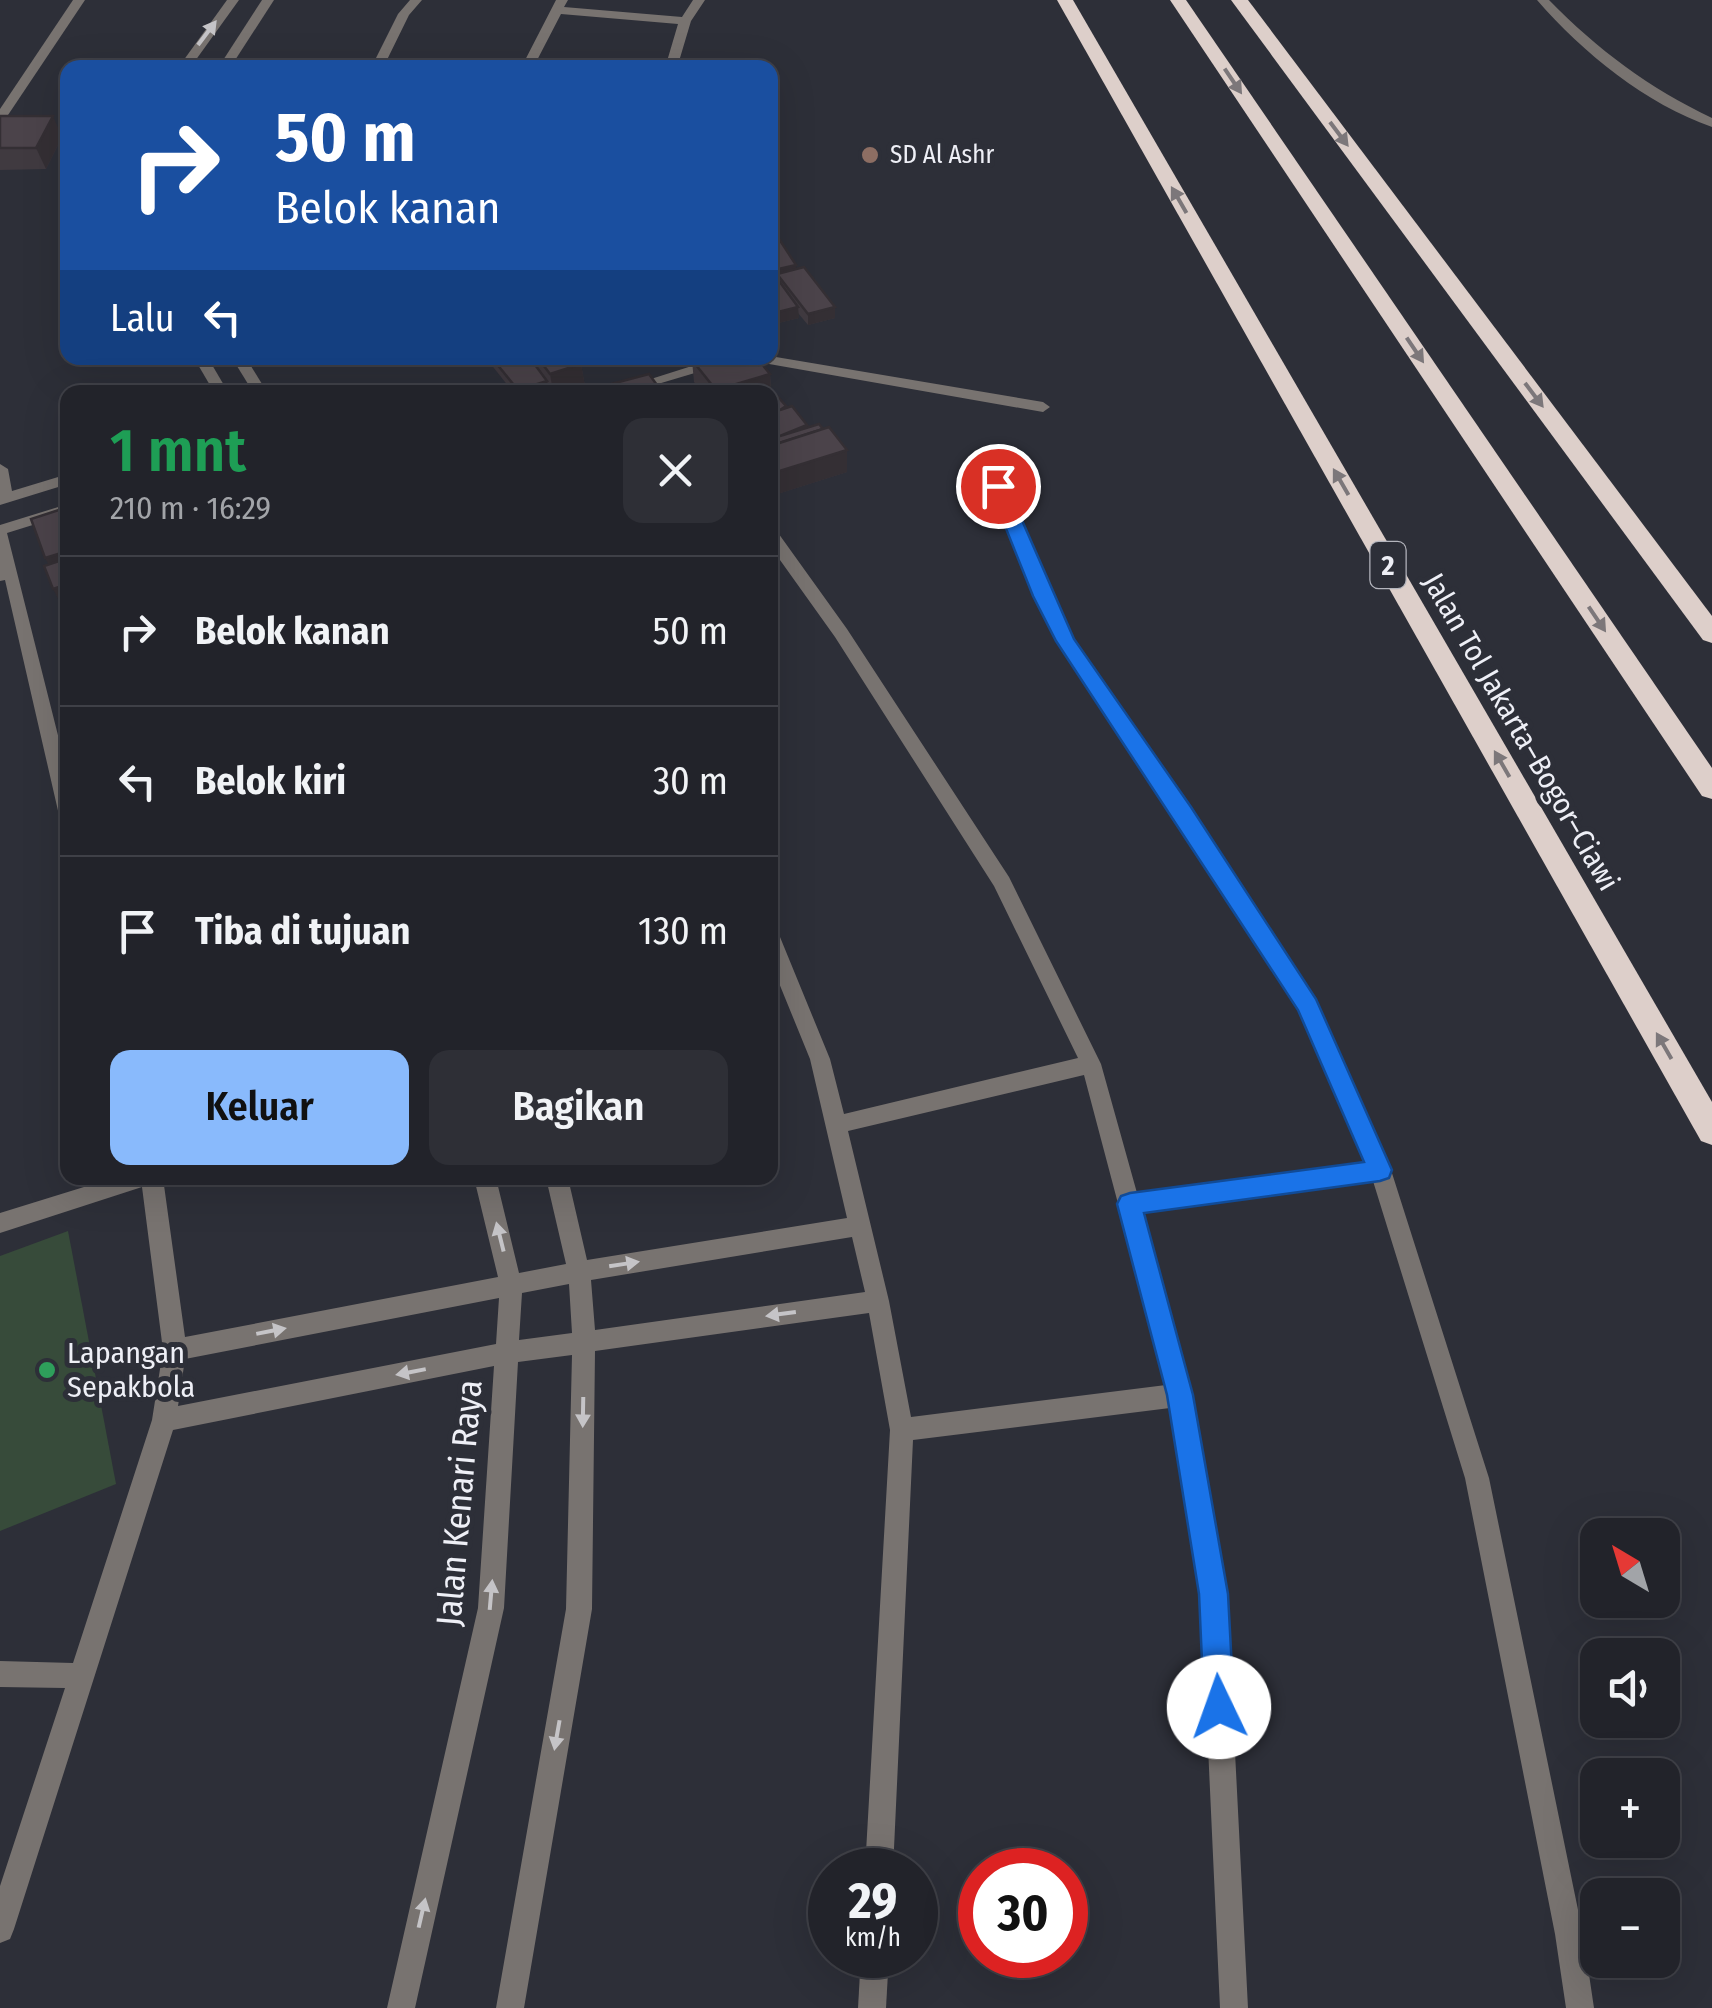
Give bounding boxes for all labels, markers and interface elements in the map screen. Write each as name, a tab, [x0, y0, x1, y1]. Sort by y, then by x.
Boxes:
one-way arrow	[197, 20, 217, 46]
one-way arrow	[1223, 67, 1242, 94]
text: 50 m	[275, 96, 416, 180]
icon: right	[110, 100, 240, 230]
one-way arrow	[1329, 121, 1349, 147]
place label: SD Al Ashr	[890, 140, 994, 170]
marker: SD Al Ashr	[859, 144, 881, 166]
text: Belok kanan	[275, 181, 501, 235]
one-way arrow	[1171, 186, 1189, 214]
icon: left	[195, 290, 250, 345]
text: Lalu	[110, 295, 175, 341]
one-way arrow	[1405, 336, 1424, 363]
one-way arrow	[1523, 381, 1543, 408]
text: 1 mnt	[110, 415, 246, 487]
button: close	[623, 418, 728, 523]
pin	[956, 444, 1041, 529]
icon: arrive	[971, 459, 1026, 514]
one-way arrow	[1332, 468, 1350, 496]
text: 210 m · 16:29	[110, 489, 271, 527]
road number: 2	[1370, 542, 1406, 588]
street label: Jalan Tol Jakarta–Bogor–Ciawi	[1415, 567, 1627, 897]
icon: right	[110, 604, 165, 659]
one-way arrow	[1587, 606, 1606, 633]
text: Belok kanan	[195, 608, 390, 654]
text: 50 m	[653, 608, 728, 654]
one-way arrow	[1494, 750, 1511, 778]
icon: left	[110, 754, 165, 809]
text: Belok kiri	[195, 758, 346, 804]
text: 30 m	[653, 758, 728, 804]
icon: arrive	[110, 904, 165, 959]
text: Tiba di tujuan	[195, 908, 411, 954]
text: 130 m	[638, 908, 728, 954]
one-way arrow	[1655, 1032, 1673, 1060]
button: Keluar	[110, 1050, 409, 1165]
button: Bagikan	[429, 1050, 728, 1165]
one-way arrow	[491, 1221, 507, 1252]
one-way arrow	[609, 1256, 641, 1272]
one-way arrow	[765, 1307, 797, 1323]
one-way arrow	[256, 1323, 287, 1339]
place label: Lapangan Sepakbola	[67, 1335, 195, 1405]
marker: Lapangan Sepakbola	[36, 1359, 58, 1381]
one-way arrow	[395, 1365, 426, 1380]
street label: Jalan Kenari Raya	[427, 1378, 491, 1628]
one-way arrow	[574, 1397, 590, 1429]
north arrow	[1580, 1518, 1680, 1618]
map controls	[1580, 1518, 1680, 1978]
one-way arrow	[484, 1579, 500, 1611]
button: sound	[1580, 1638, 1680, 1738]
position arrow	[1167, 1655, 1271, 1759]
one-way arrow	[549, 1720, 564, 1752]
button: +	[1580, 1758, 1680, 1858]
speed limit sign: 30	[958, 1848, 1088, 1978]
text: 29	[849, 1871, 897, 1931]
button: −	[1580, 1878, 1680, 1978]
one-way arrow	[415, 1897, 431, 1928]
text: km/h	[845, 1923, 901, 1953]

